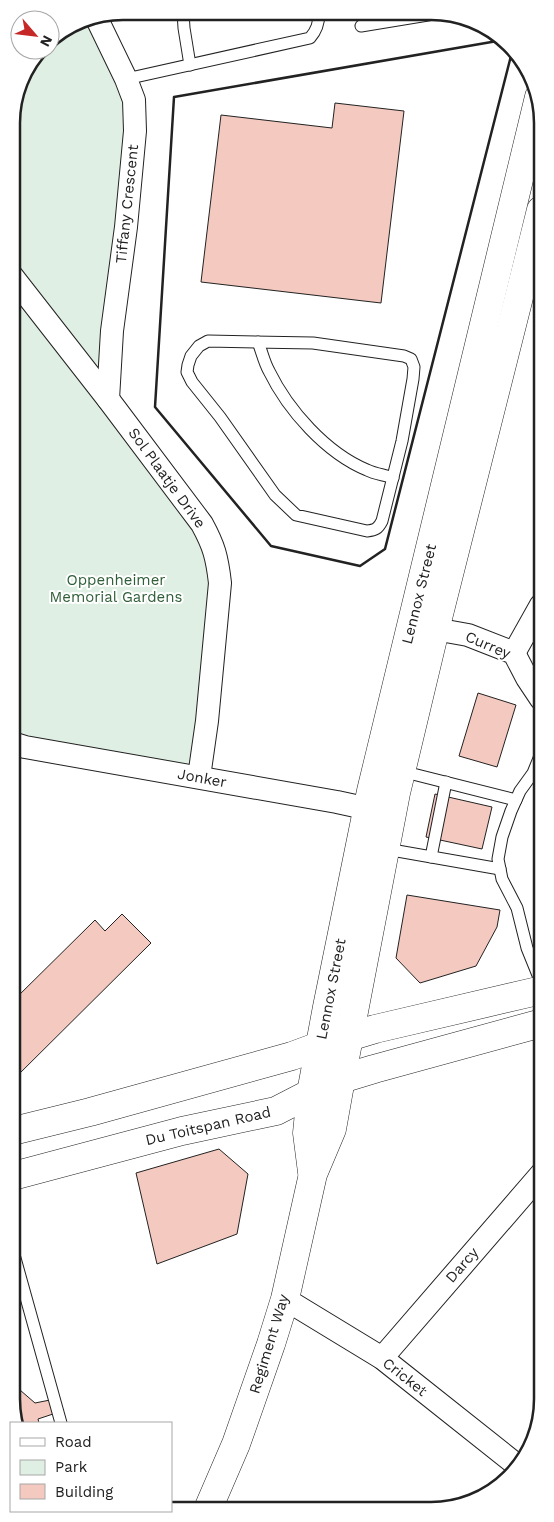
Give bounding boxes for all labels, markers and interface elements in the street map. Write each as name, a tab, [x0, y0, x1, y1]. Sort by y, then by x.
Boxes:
north arrow	[10, 10, 60, 60]
text: N	[37, 33, 56, 49]
street label: Tiffany Crescent	[112, 143, 142, 264]
street label: Sol Plaatje Drive	[125, 424, 209, 532]
street label: Lennox Street	[398, 541, 440, 646]
park label: Oppenheimer Memorial Gardens	[50, 571, 183, 606]
street label: Currey	[463, 627, 514, 663]
street label: Jonker	[176, 765, 228, 791]
street label: Lennox Street	[312, 936, 350, 1041]
street label: Du Toitspan Road	[143, 1103, 273, 1149]
street label: Darcy	[442, 1243, 482, 1286]
street label: Regiment Way	[245, 1292, 293, 1396]
street label: Cricket	[379, 1354, 431, 1400]
legend	[10, 1422, 172, 1512]
text: Road	[55, 1433, 92, 1451]
text: Park	[55, 1458, 88, 1476]
text: Building	[55, 1483, 113, 1501]

